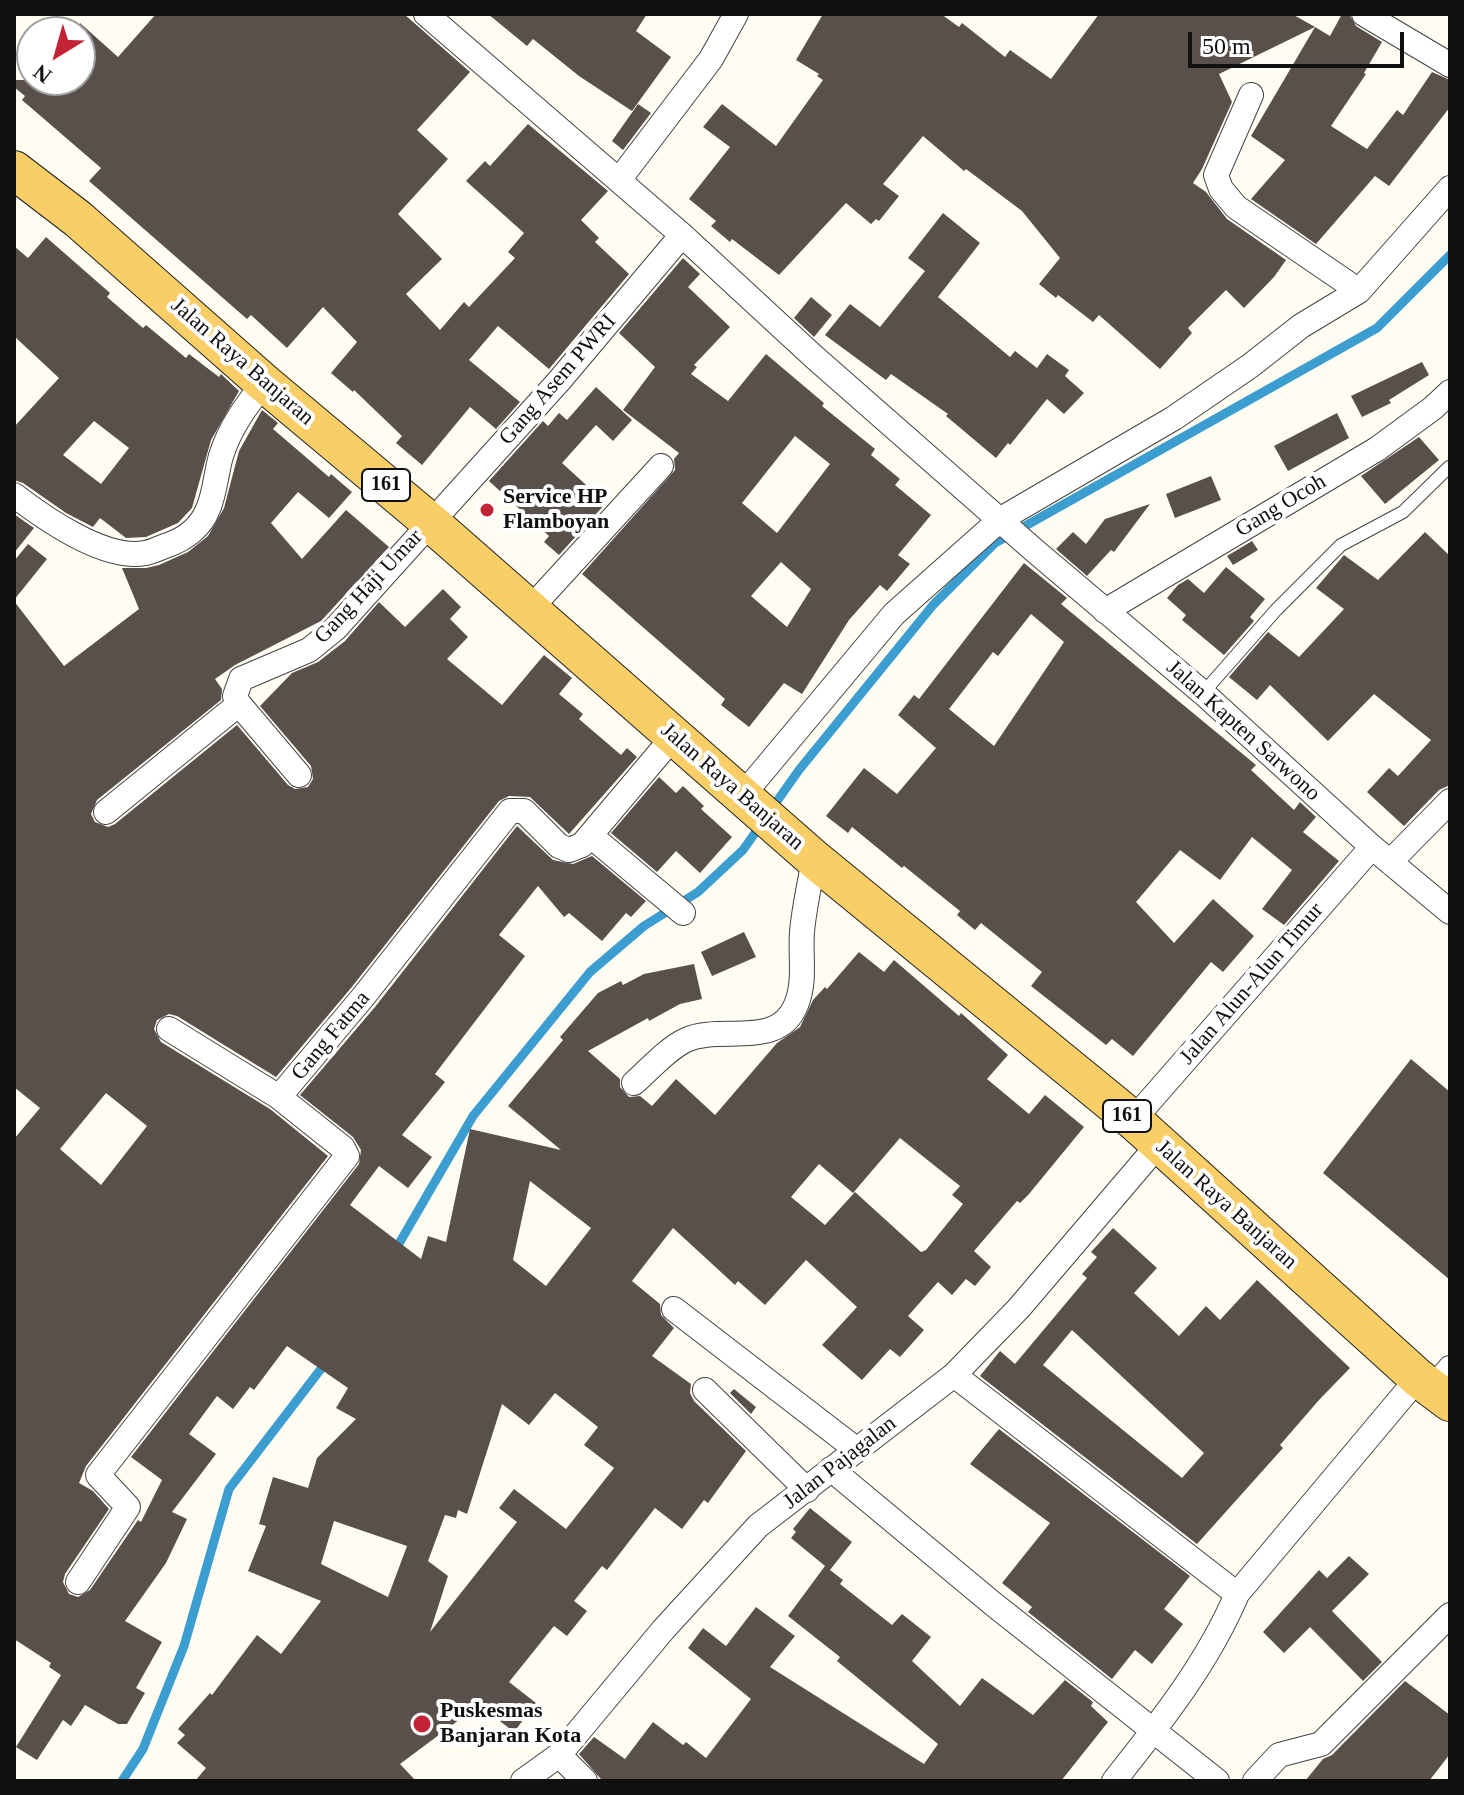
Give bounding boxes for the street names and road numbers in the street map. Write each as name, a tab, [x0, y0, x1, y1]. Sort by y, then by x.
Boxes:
street label: Jalan Raya Banjaran	[165, 293, 319, 431]
street label: Gang Asem PWRI	[494, 309, 622, 451]
road number: 161	[362, 469, 410, 501]
street label: Gang Ocoh	[1231, 469, 1331, 543]
street label: Gang Haji Umar	[309, 524, 429, 650]
street label: Jalan Kapten Sarwono	[1161, 655, 1325, 807]
street label: Jalan Raya Banjaran	[655, 718, 809, 856]
street label: Jalan Alun-Alun Timur	[1175, 898, 1329, 1070]
street label: Gang Fatma	[286, 986, 376, 1086]
road number: 161	[1103, 1100, 1151, 1132]
street label: Jalan Raya Banjaran	[1150, 1135, 1302, 1275]
street label: Jalan Pajagalan	[778, 1411, 902, 1515]

